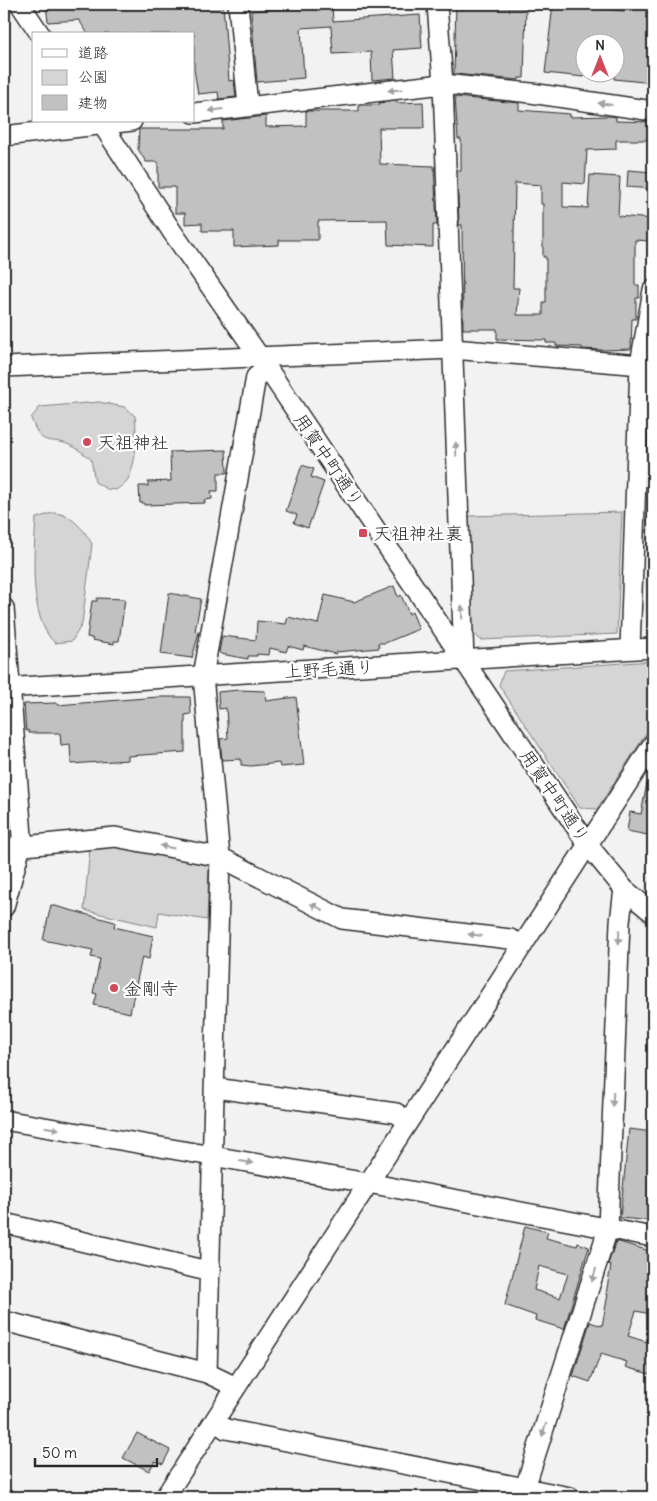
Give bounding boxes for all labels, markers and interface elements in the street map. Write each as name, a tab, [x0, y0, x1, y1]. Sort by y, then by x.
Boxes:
legend	[32, 32, 195, 122]
north arrow	[574, 32, 624, 82]
text: N	[595, 36, 605, 54]
text: 道路	[78, 43, 108, 62]
text: 公園	[78, 67, 108, 86]
one-way arrow	[387, 86, 403, 94]
text: 建物	[78, 93, 108, 112]
one-way arrow	[597, 100, 613, 108]
one-way arrow	[208, 106, 224, 114]
street label: 用賀中町通り	[289, 409, 369, 511]
place label: 天祖神社	[97, 431, 169, 454]
marker: 天祖神社	[81, 436, 93, 448]
one-way arrow	[452, 441, 460, 457]
place label: 天祖神社裏	[373, 522, 463, 545]
marker: 天祖神社裏	[357, 527, 369, 539]
one-way arrow	[458, 604, 466, 620]
street label: 上野毛通り	[283, 655, 375, 683]
street label: 用賀中町通り	[515, 745, 595, 847]
one-way arrow	[159, 842, 175, 850]
one-way arrow	[310, 903, 324, 911]
one-way arrow	[615, 929, 623, 945]
one-way arrow	[467, 931, 483, 939]
place label: 金剛寺	[124, 977, 178, 1000]
marker: 金剛寺	[108, 982, 120, 994]
one-way arrow	[609, 1092, 617, 1108]
one-way arrow	[44, 1125, 60, 1133]
one-way arrow	[239, 1158, 255, 1166]
one-way arrow	[589, 1268, 597, 1283]
one-way arrow	[540, 1423, 548, 1438]
scale bar	[35, 1436, 158, 1468]
text: 50 m	[42, 1443, 77, 1462]

